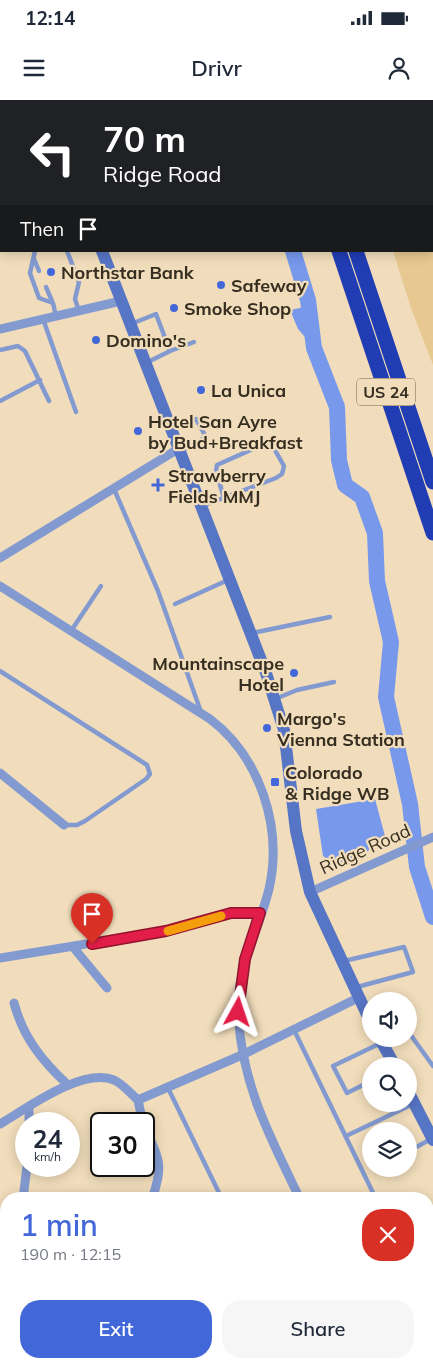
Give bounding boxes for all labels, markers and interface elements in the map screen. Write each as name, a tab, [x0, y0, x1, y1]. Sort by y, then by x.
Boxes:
text: 12:14	[25, 6, 75, 30]
icon: menu	[20, 54, 48, 82]
text: Drivr	[191, 54, 242, 82]
icon: person	[385, 54, 413, 82]
text: 70 m	[103, 117, 186, 161]
icon: left	[20, 120, 85, 185]
text: Ridge Road	[103, 160, 222, 188]
icon: arrive	[74, 215, 102, 243]
text: Then	[20, 217, 64, 241]
place label: Northstar Bank	[61, 261, 195, 284]
marker: Northstar Bank	[45, 266, 57, 278]
place label: Safeway	[231, 274, 307, 297]
marker: Safeway	[215, 279, 227, 291]
place label: Smoke Shop	[184, 297, 291, 320]
marker: Smoke Shop	[168, 302, 180, 314]
place label: Domino's	[106, 329, 186, 352]
marker: Domino's	[90, 334, 102, 346]
road number: US 24	[357, 378, 415, 406]
place label: La Unica	[211, 379, 286, 402]
marker: La Unica	[195, 384, 207, 396]
place label: Hotel San Ayre by Bud+Breakfast	[148, 410, 303, 454]
marker: Hotel San Ayre by Bud+Breakfast	[132, 425, 144, 437]
place label: Strawberry Fields MMJ	[168, 464, 266, 508]
marker: Strawberry Fields MMJ	[152, 479, 164, 491]
place label: Mountainscape Hotel	[152, 652, 284, 696]
marker: Mountainscape Hotel	[288, 667, 300, 679]
place label: Margo's Vienna Station	[276, 707, 405, 751]
marker: Margo's Vienna Station	[261, 722, 273, 734]
place label: Colorado & Ridge WB	[285, 761, 389, 805]
marker: Colorado & Ridge WB	[269, 776, 281, 788]
street label: Ridge Road	[316, 819, 414, 879]
pin	[71, 893, 113, 944]
icon: arrive	[78, 900, 106, 928]
position arrow	[211, 985, 263, 1037]
map controls	[362, 992, 417, 1177]
button: sound	[362, 992, 417, 1047]
button: search	[362, 1057, 417, 1112]
speed limit sign: 30	[90, 1112, 155, 1177]
button: layers	[362, 1122, 417, 1177]
text: 24	[32, 1123, 63, 1154]
text: km/h	[34, 1149, 61, 1164]
text: 1 min	[20, 1206, 98, 1244]
button: close	[362, 1209, 414, 1261]
text: 190 m · 12:15	[20, 1244, 121, 1264]
button: Exit	[20, 1300, 212, 1358]
button: Share	[222, 1300, 414, 1358]

